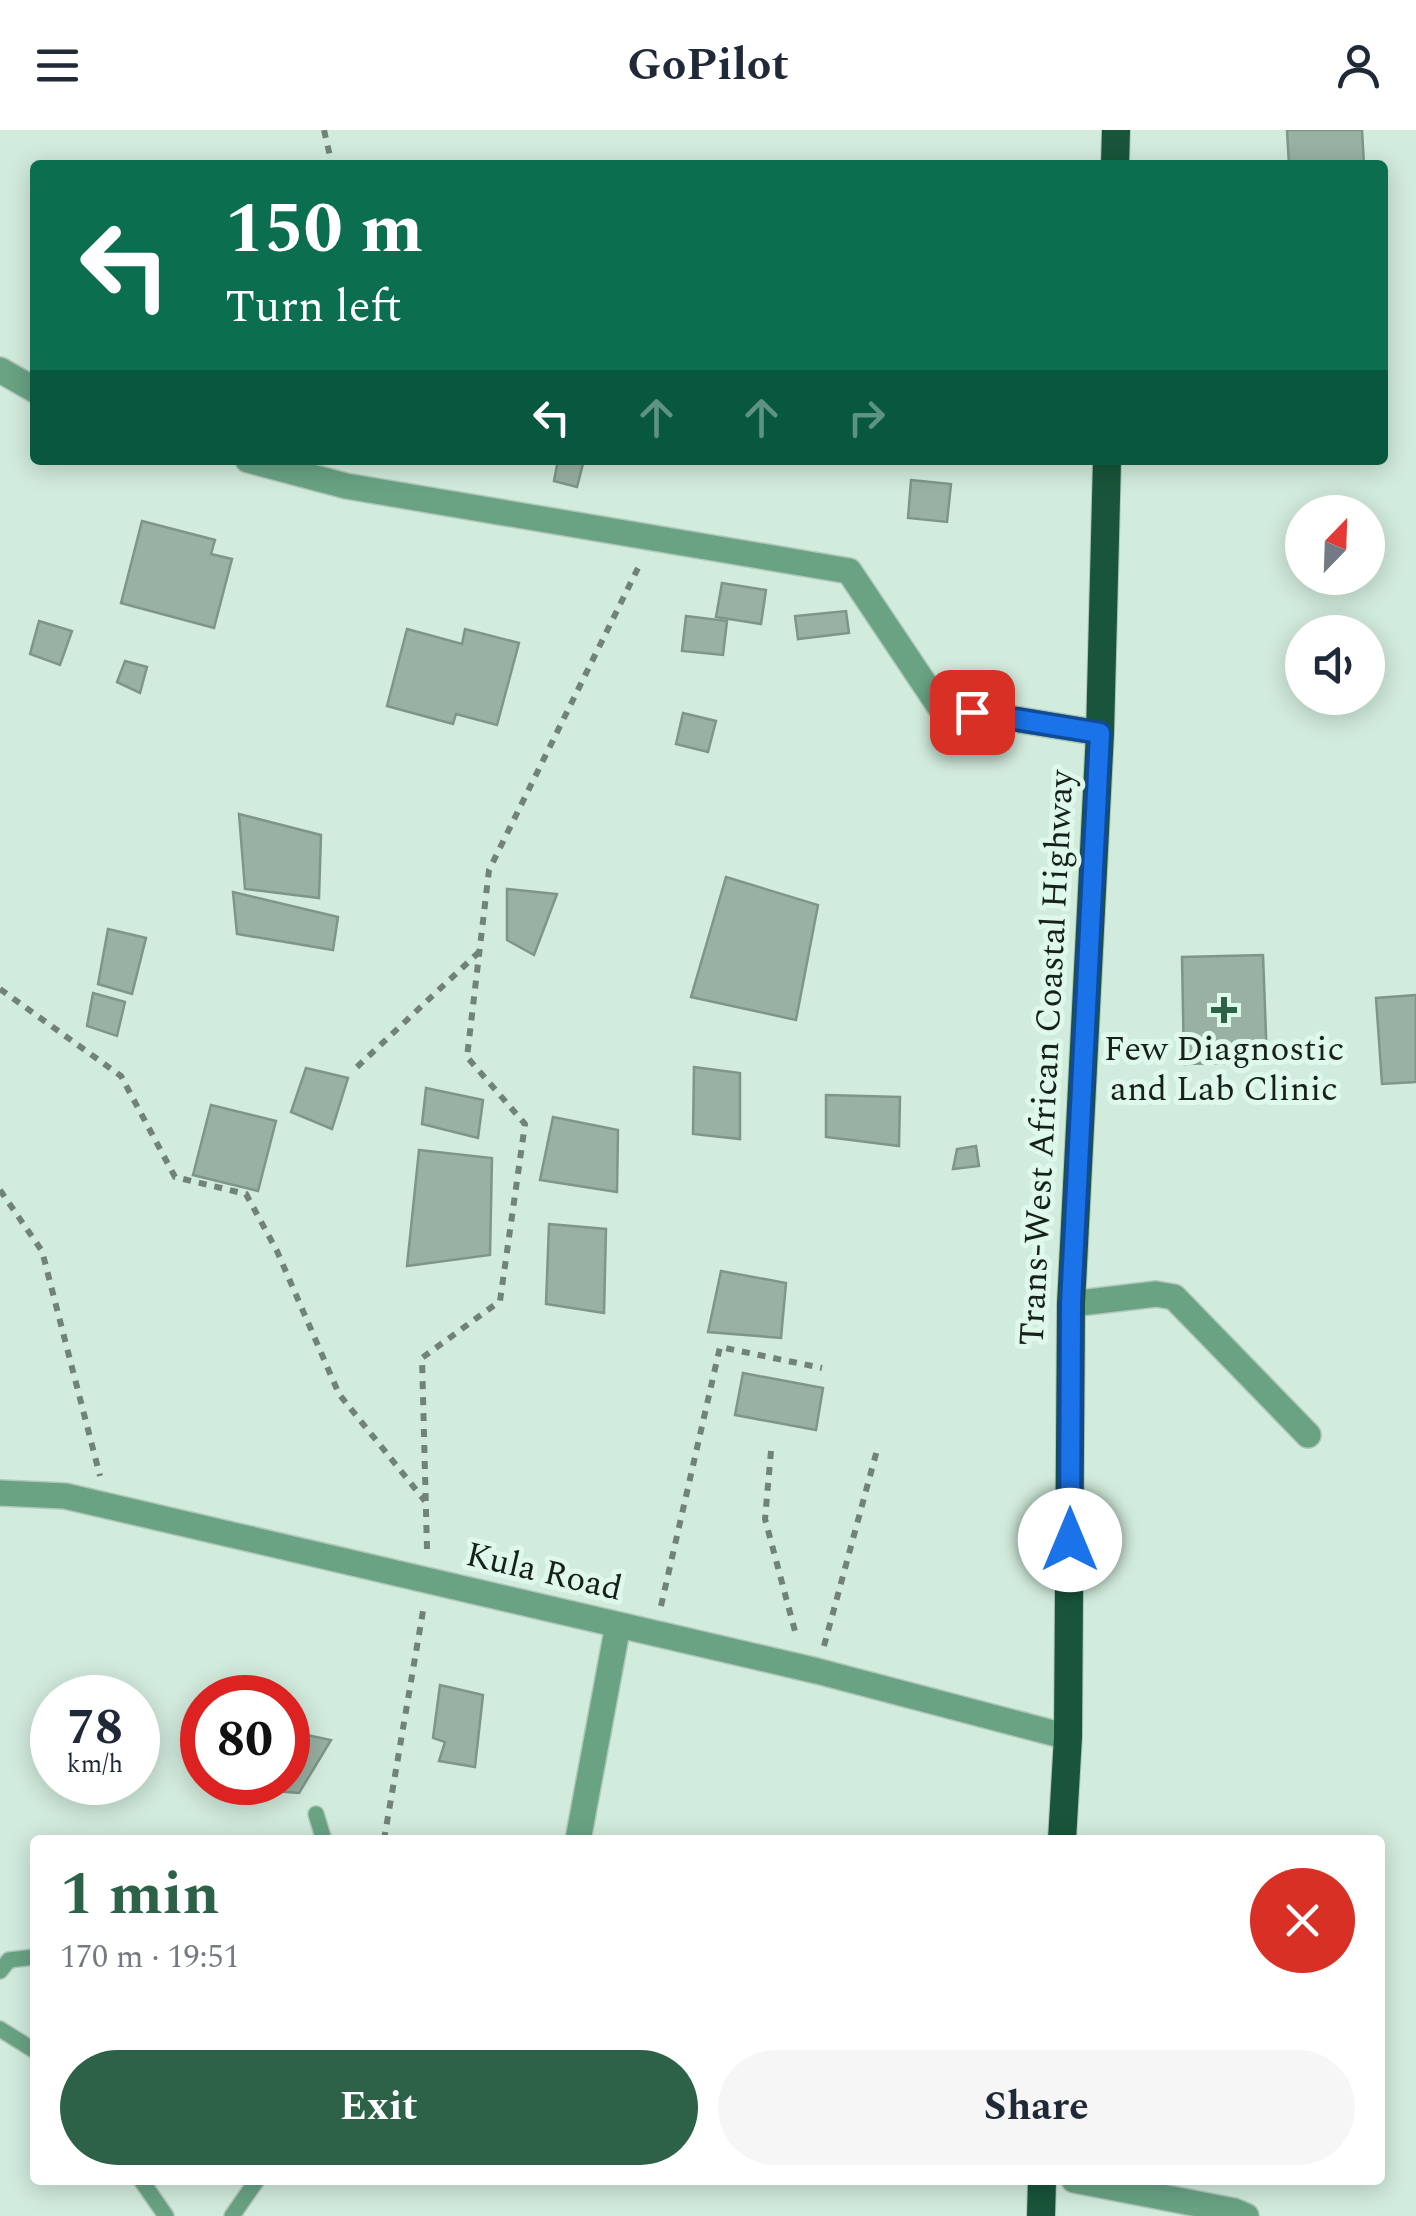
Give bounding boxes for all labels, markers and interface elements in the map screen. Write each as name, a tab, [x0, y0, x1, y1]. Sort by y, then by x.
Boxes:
text: GoPilot	[627, 31, 789, 100]
icon: menu	[30, 38, 85, 93]
icon: person	[1331, 38, 1386, 93]
text: 150 m	[225, 177, 423, 283]
icon: left	[60, 200, 190, 330]
text: Turn left	[225, 273, 402, 342]
icon: left	[524, 390, 579, 445]
icon: ahead	[629, 390, 684, 445]
icon: ahead	[734, 390, 789, 445]
icon: right	[839, 390, 894, 445]
north arrow	[1285, 495, 1385, 595]
map controls	[1285, 495, 1385, 715]
button: sound	[1285, 615, 1385, 715]
pin	[930, 670, 1015, 755]
icon: arrive	[945, 685, 1000, 740]
street label: Trans-West African Coastal Highway	[1005, 768, 1089, 1347]
marker: Few Diagnostic and Lab Clinic	[1211, 997, 1237, 1023]
place label: Few Diagnostic and Lab Clinic	[1104, 1023, 1344, 1116]
position arrow	[1018, 1488, 1122, 1592]
street label: Kula Road	[461, 1528, 627, 1616]
speed limit sign: 80	[180, 1675, 310, 1805]
text: 78	[67, 1690, 123, 1766]
text: km/h	[67, 1746, 123, 1784]
text: 1 min	[60, 1849, 220, 1941]
button: close	[1250, 1868, 1355, 1973]
text: 170 m · 19:51	[60, 1933, 240, 1982]
button: Exit	[60, 2050, 698, 2165]
button: Share	[718, 2050, 1355, 2165]

